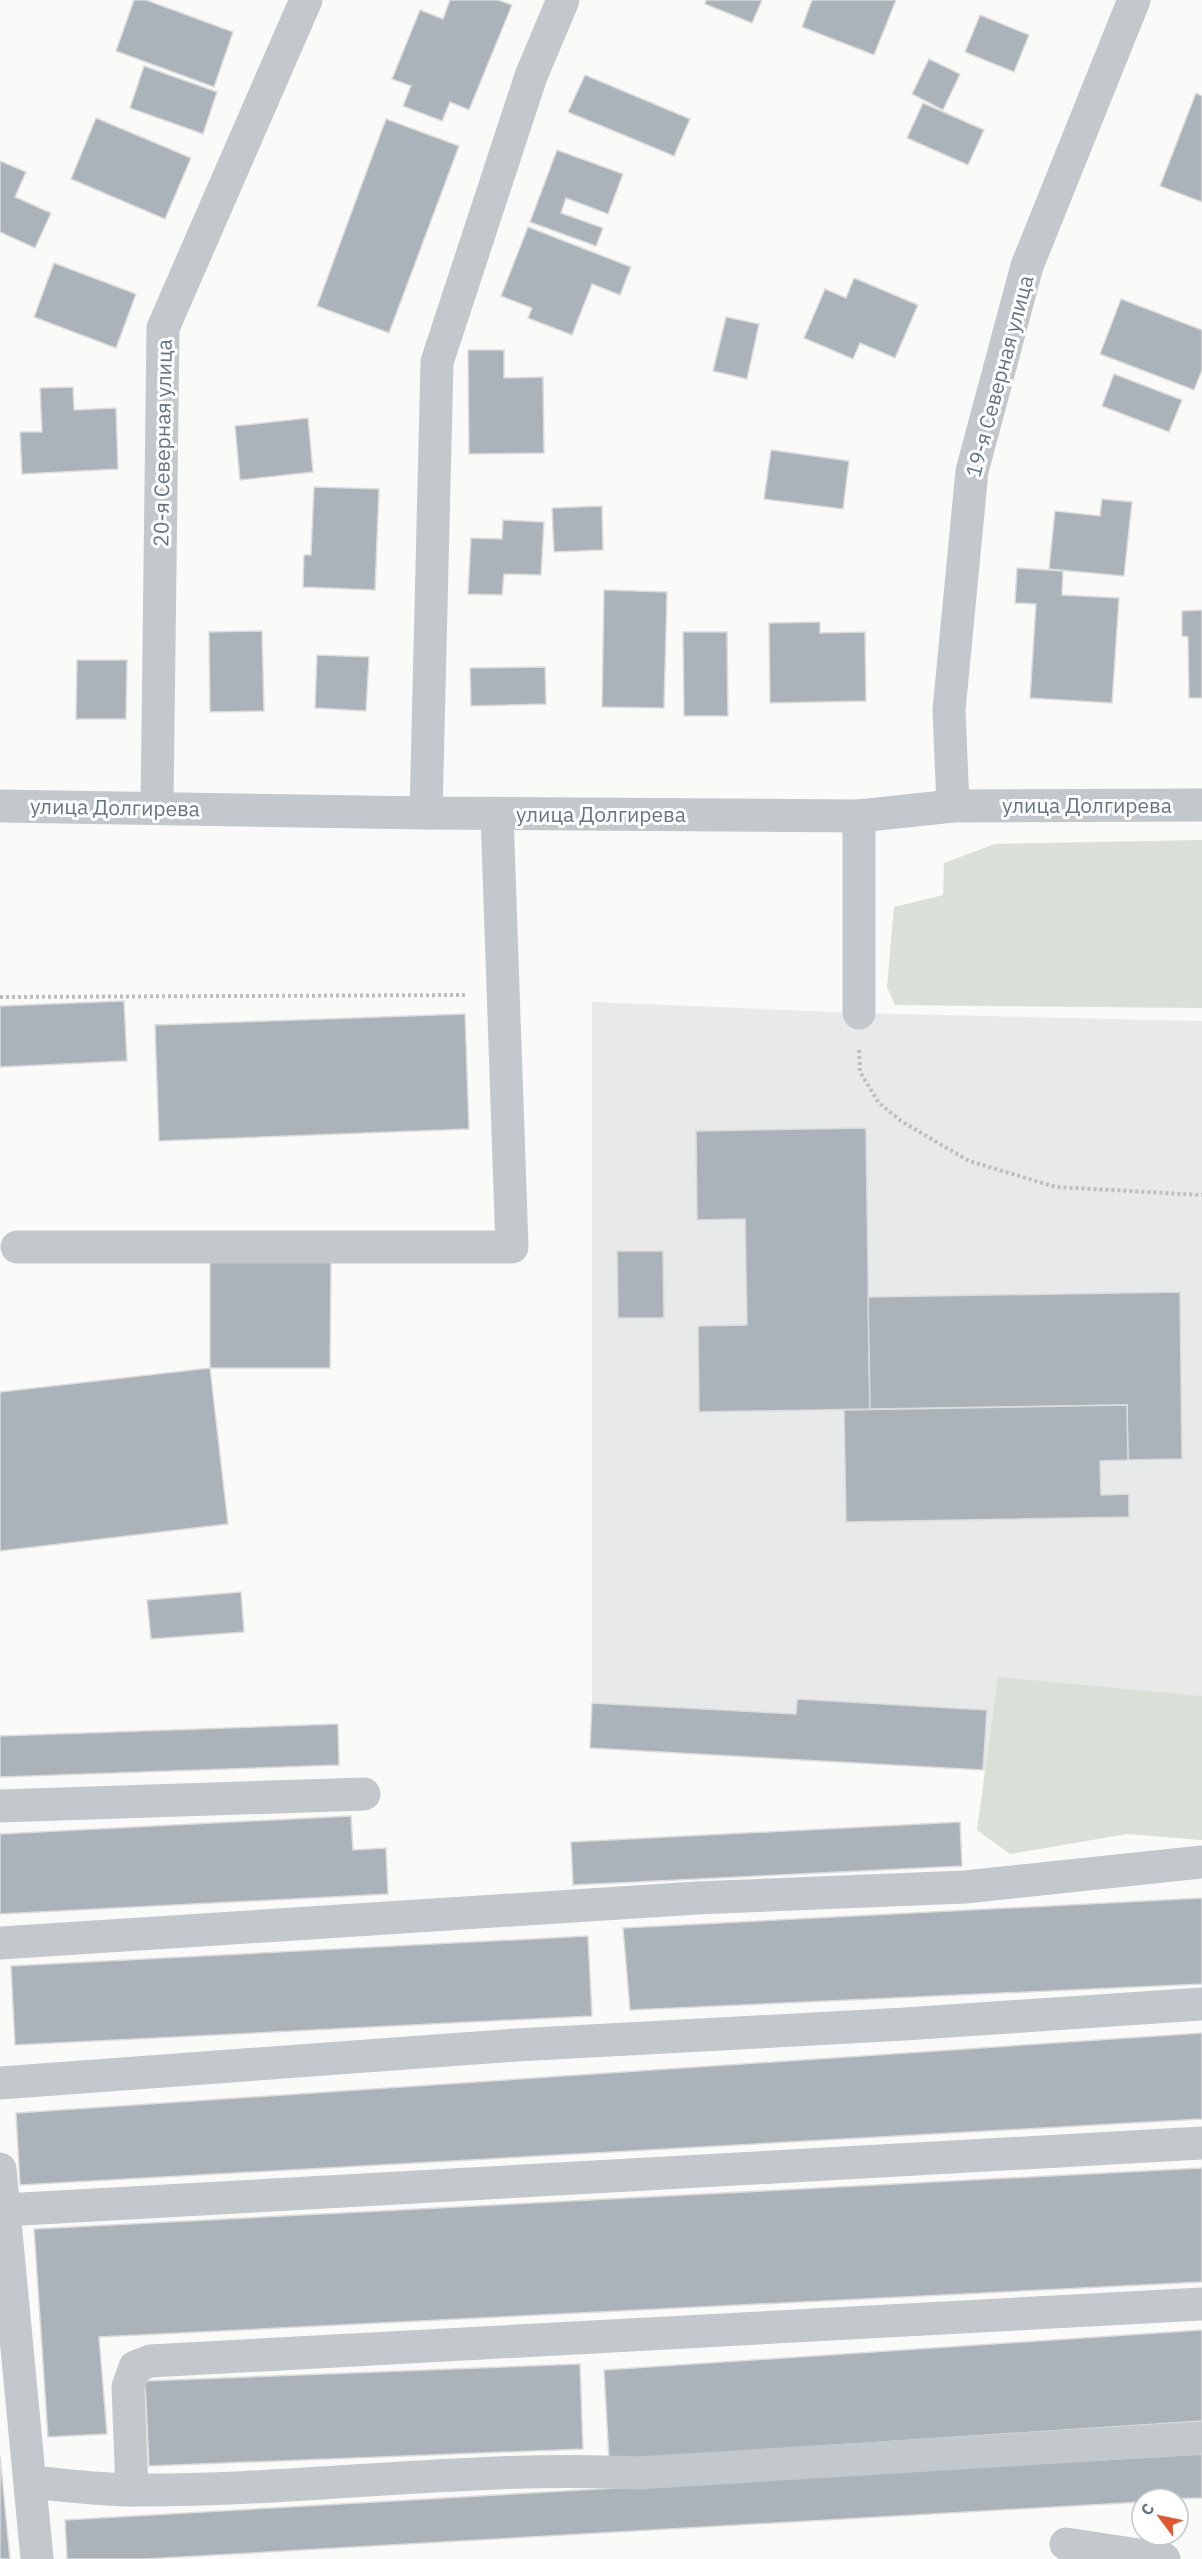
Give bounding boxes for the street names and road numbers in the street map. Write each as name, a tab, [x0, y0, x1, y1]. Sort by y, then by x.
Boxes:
street label: 19-я Северная улица	[959, 272, 1039, 480]
street label: 20-я Северная улица	[146, 339, 178, 547]
street label: улица Долгирева	[1002, 791, 1172, 819]
street label: улица Долгирева	[30, 792, 200, 822]
street label: улица Долгирева	[516, 800, 686, 828]

